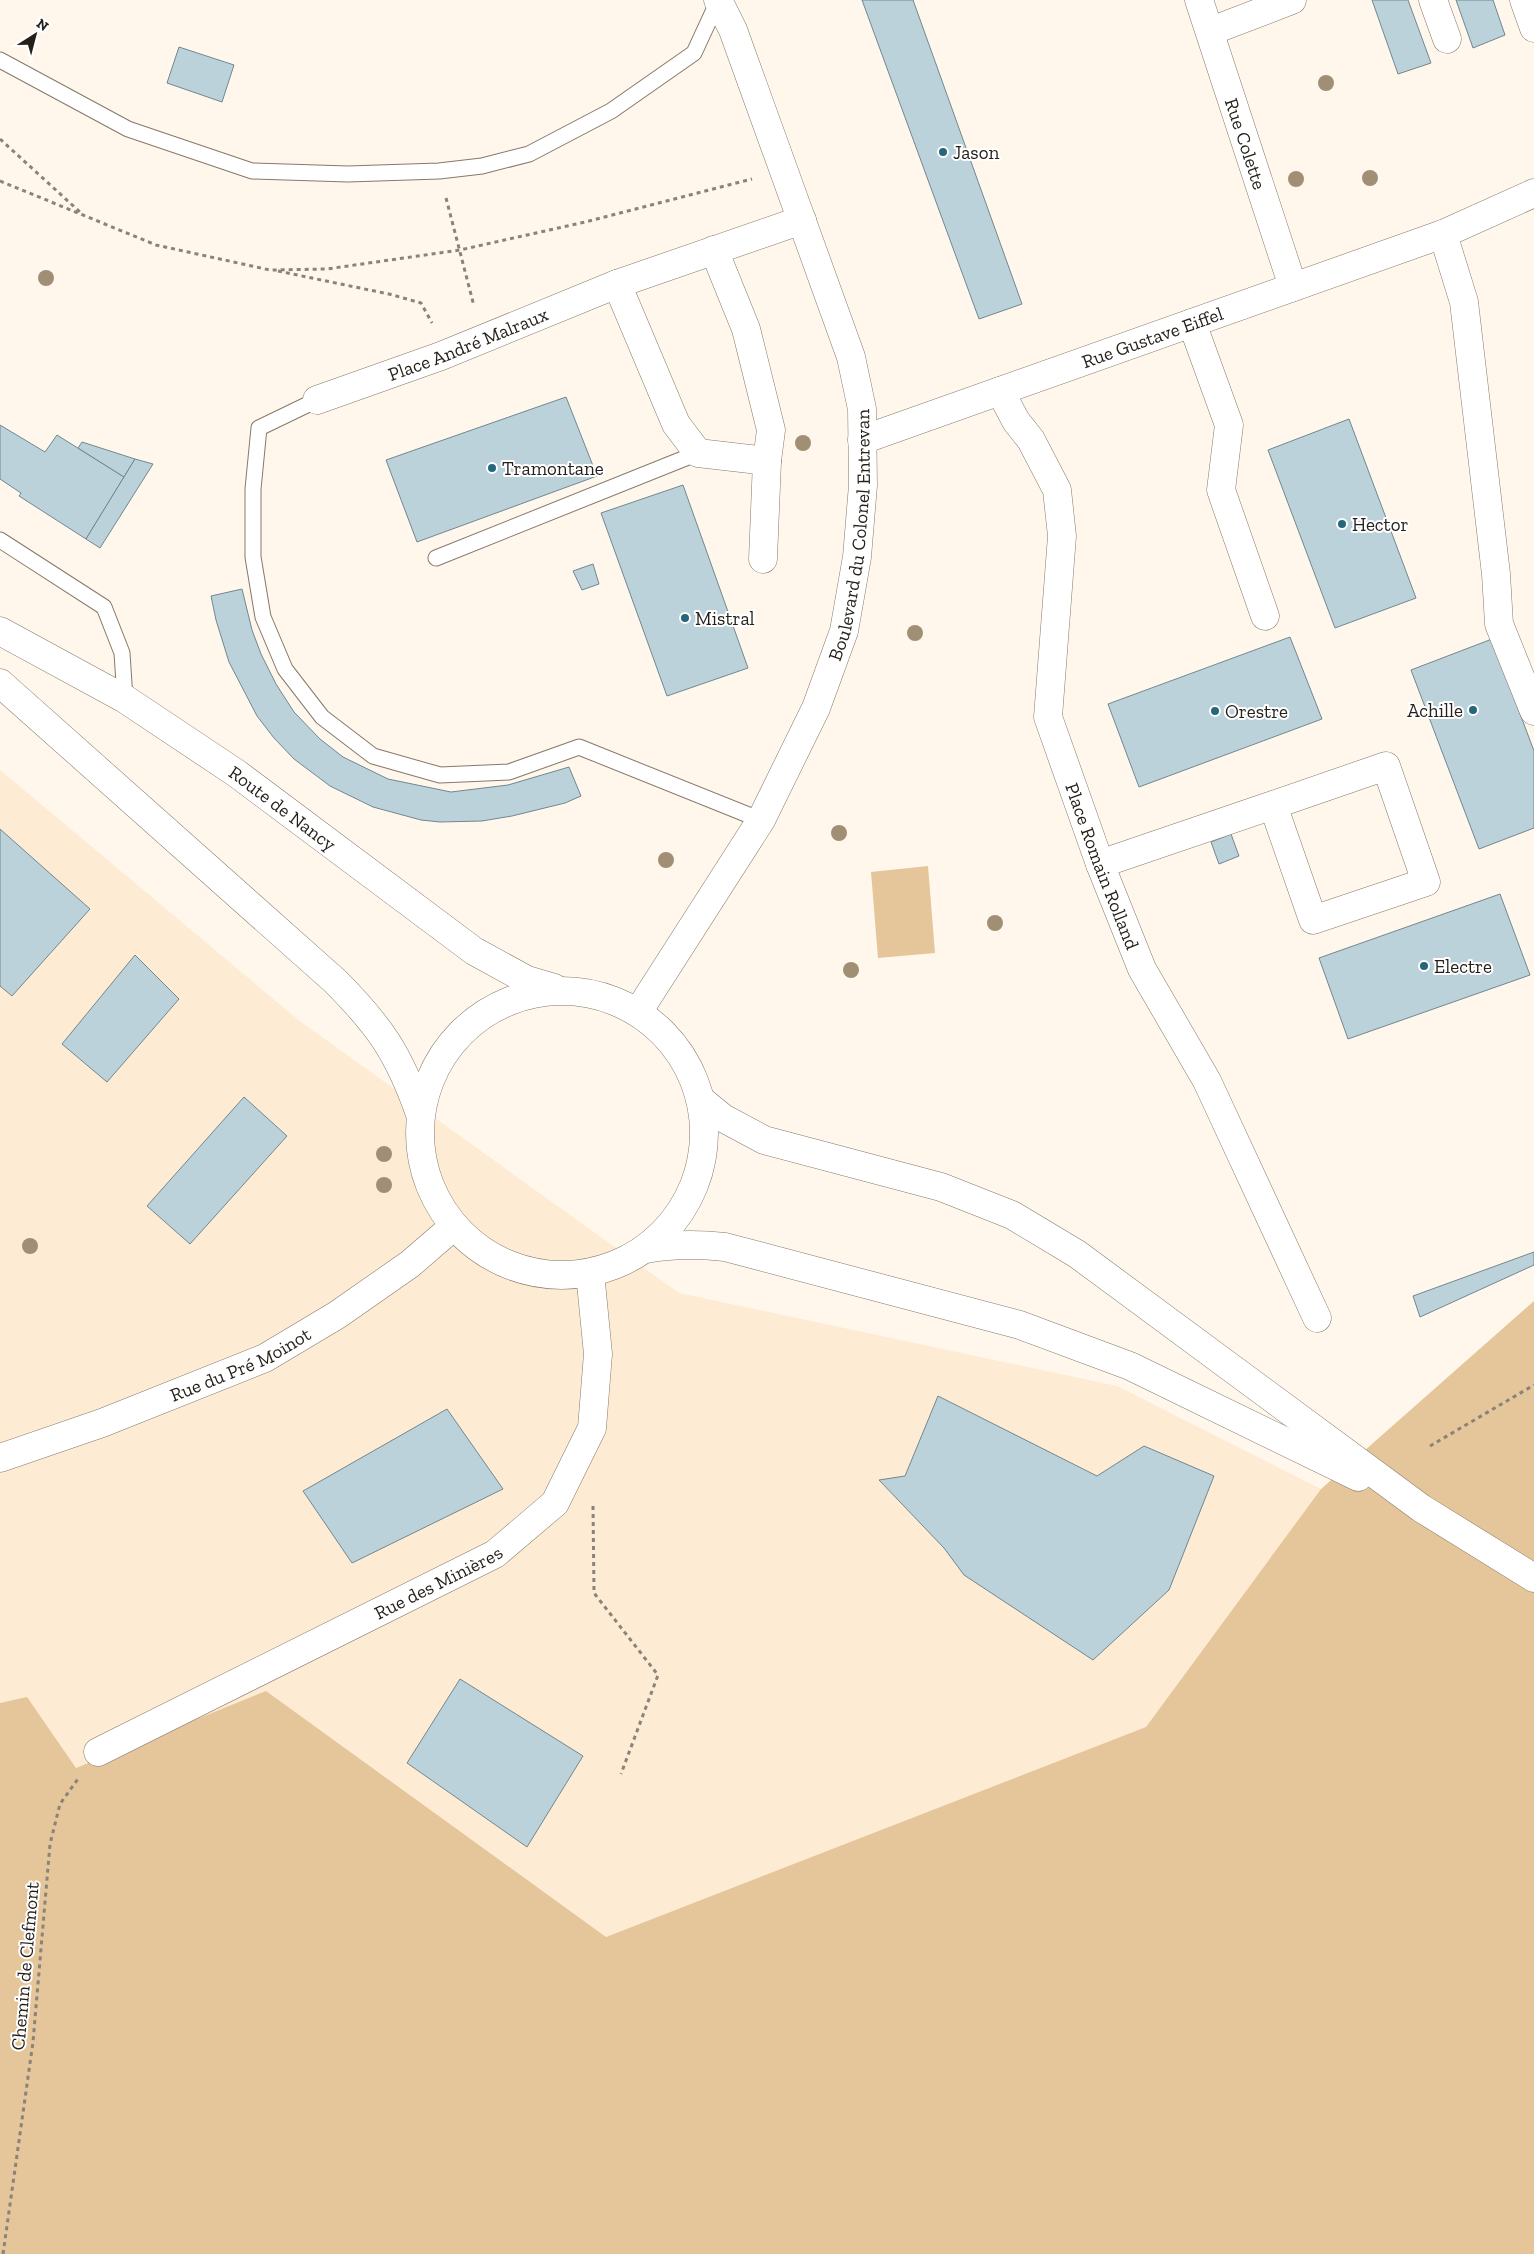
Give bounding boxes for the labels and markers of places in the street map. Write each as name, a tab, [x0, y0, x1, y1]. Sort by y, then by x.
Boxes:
place label: Jason	[953, 141, 999, 164]
marker: Jason	[937, 146, 949, 158]
place label: Tramontane	[502, 457, 604, 480]
marker: Tramontane	[486, 462, 498, 474]
place label: Hector	[1352, 513, 1408, 536]
marker: Hector	[1336, 518, 1348, 530]
place label: Mistral	[695, 607, 755, 630]
marker: Mistral	[679, 612, 691, 624]
place label: Achille	[1407, 699, 1463, 722]
place label: Orestre	[1225, 700, 1288, 723]
marker: Achille	[1467, 704, 1479, 716]
marker: Orestre	[1209, 705, 1221, 717]
place label: Electre	[1434, 955, 1492, 978]
marker: Electre	[1418, 960, 1430, 972]

